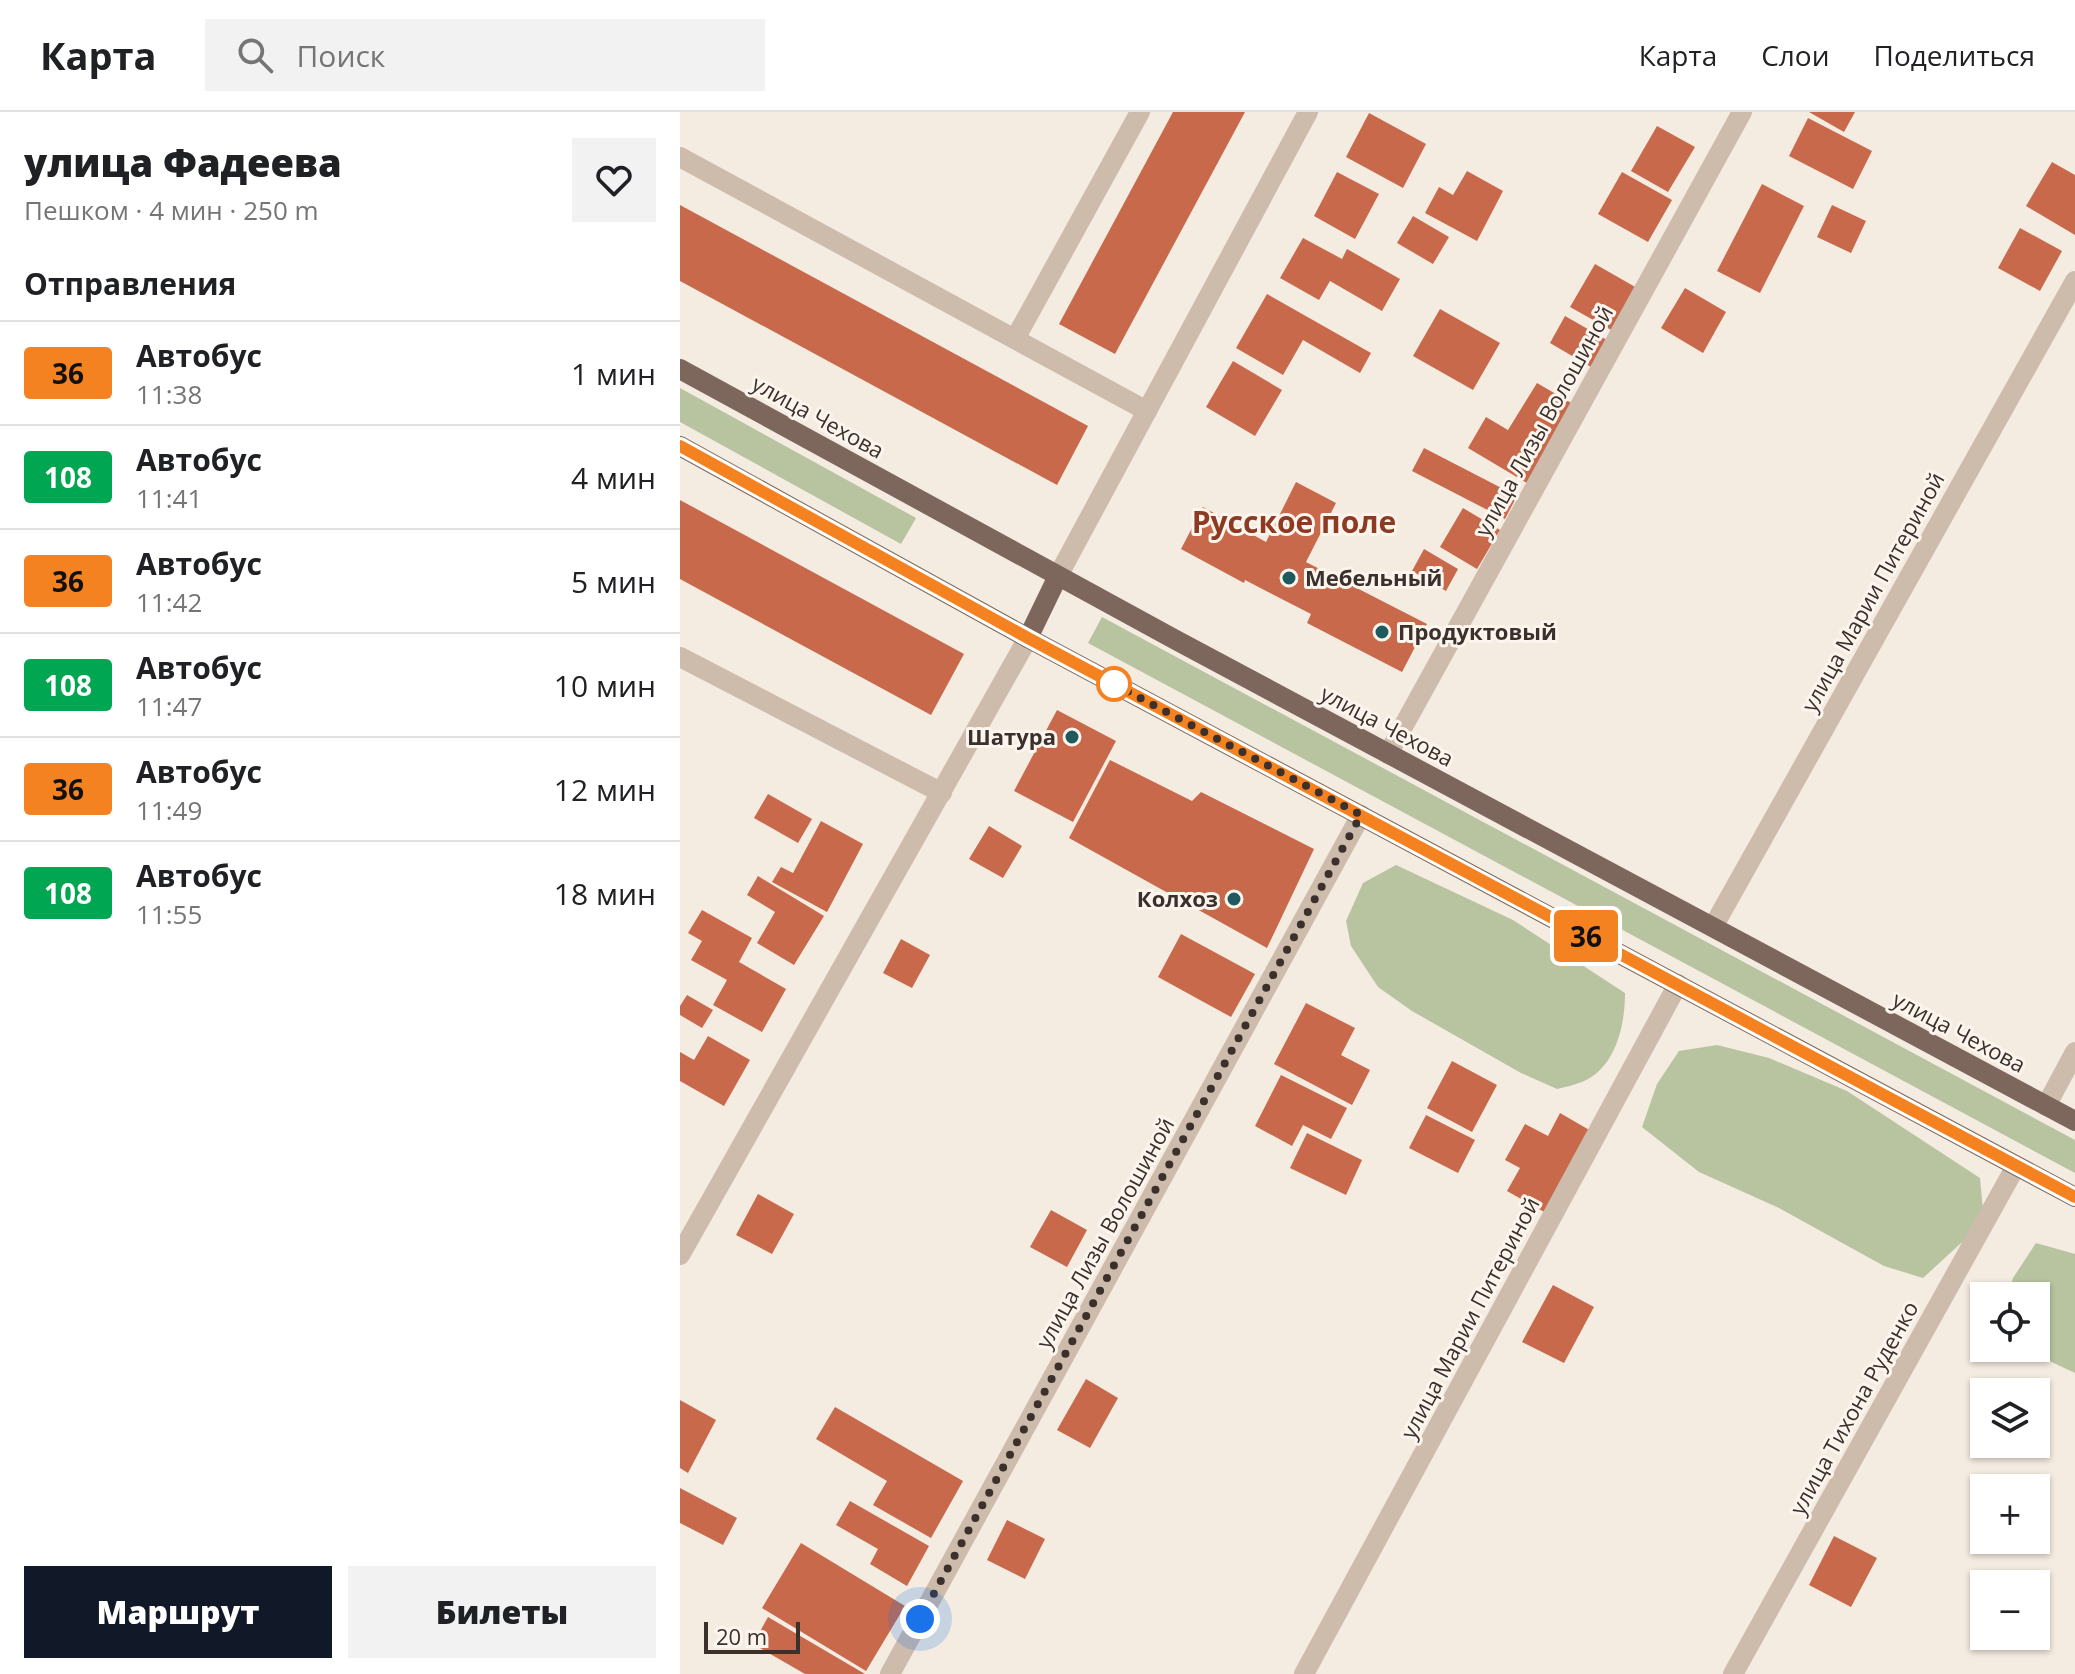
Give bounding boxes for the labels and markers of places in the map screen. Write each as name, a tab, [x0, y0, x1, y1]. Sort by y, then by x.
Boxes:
place label: Мебельный	[1305, 562, 1442, 592]
marker: Мебельный	[1280, 569, 1298, 587]
place label: Продуктовый	[1398, 616, 1557, 646]
marker: Продуктовый	[1373, 623, 1391, 641]
unlabelled marker	[1097, 667, 1131, 701]
place label: Шатура	[967, 721, 1056, 751]
marker: Шатура	[1063, 728, 1081, 746]
place label: Колхоз	[1137, 883, 1218, 913]
marker: Колхоз	[1225, 890, 1243, 908]

